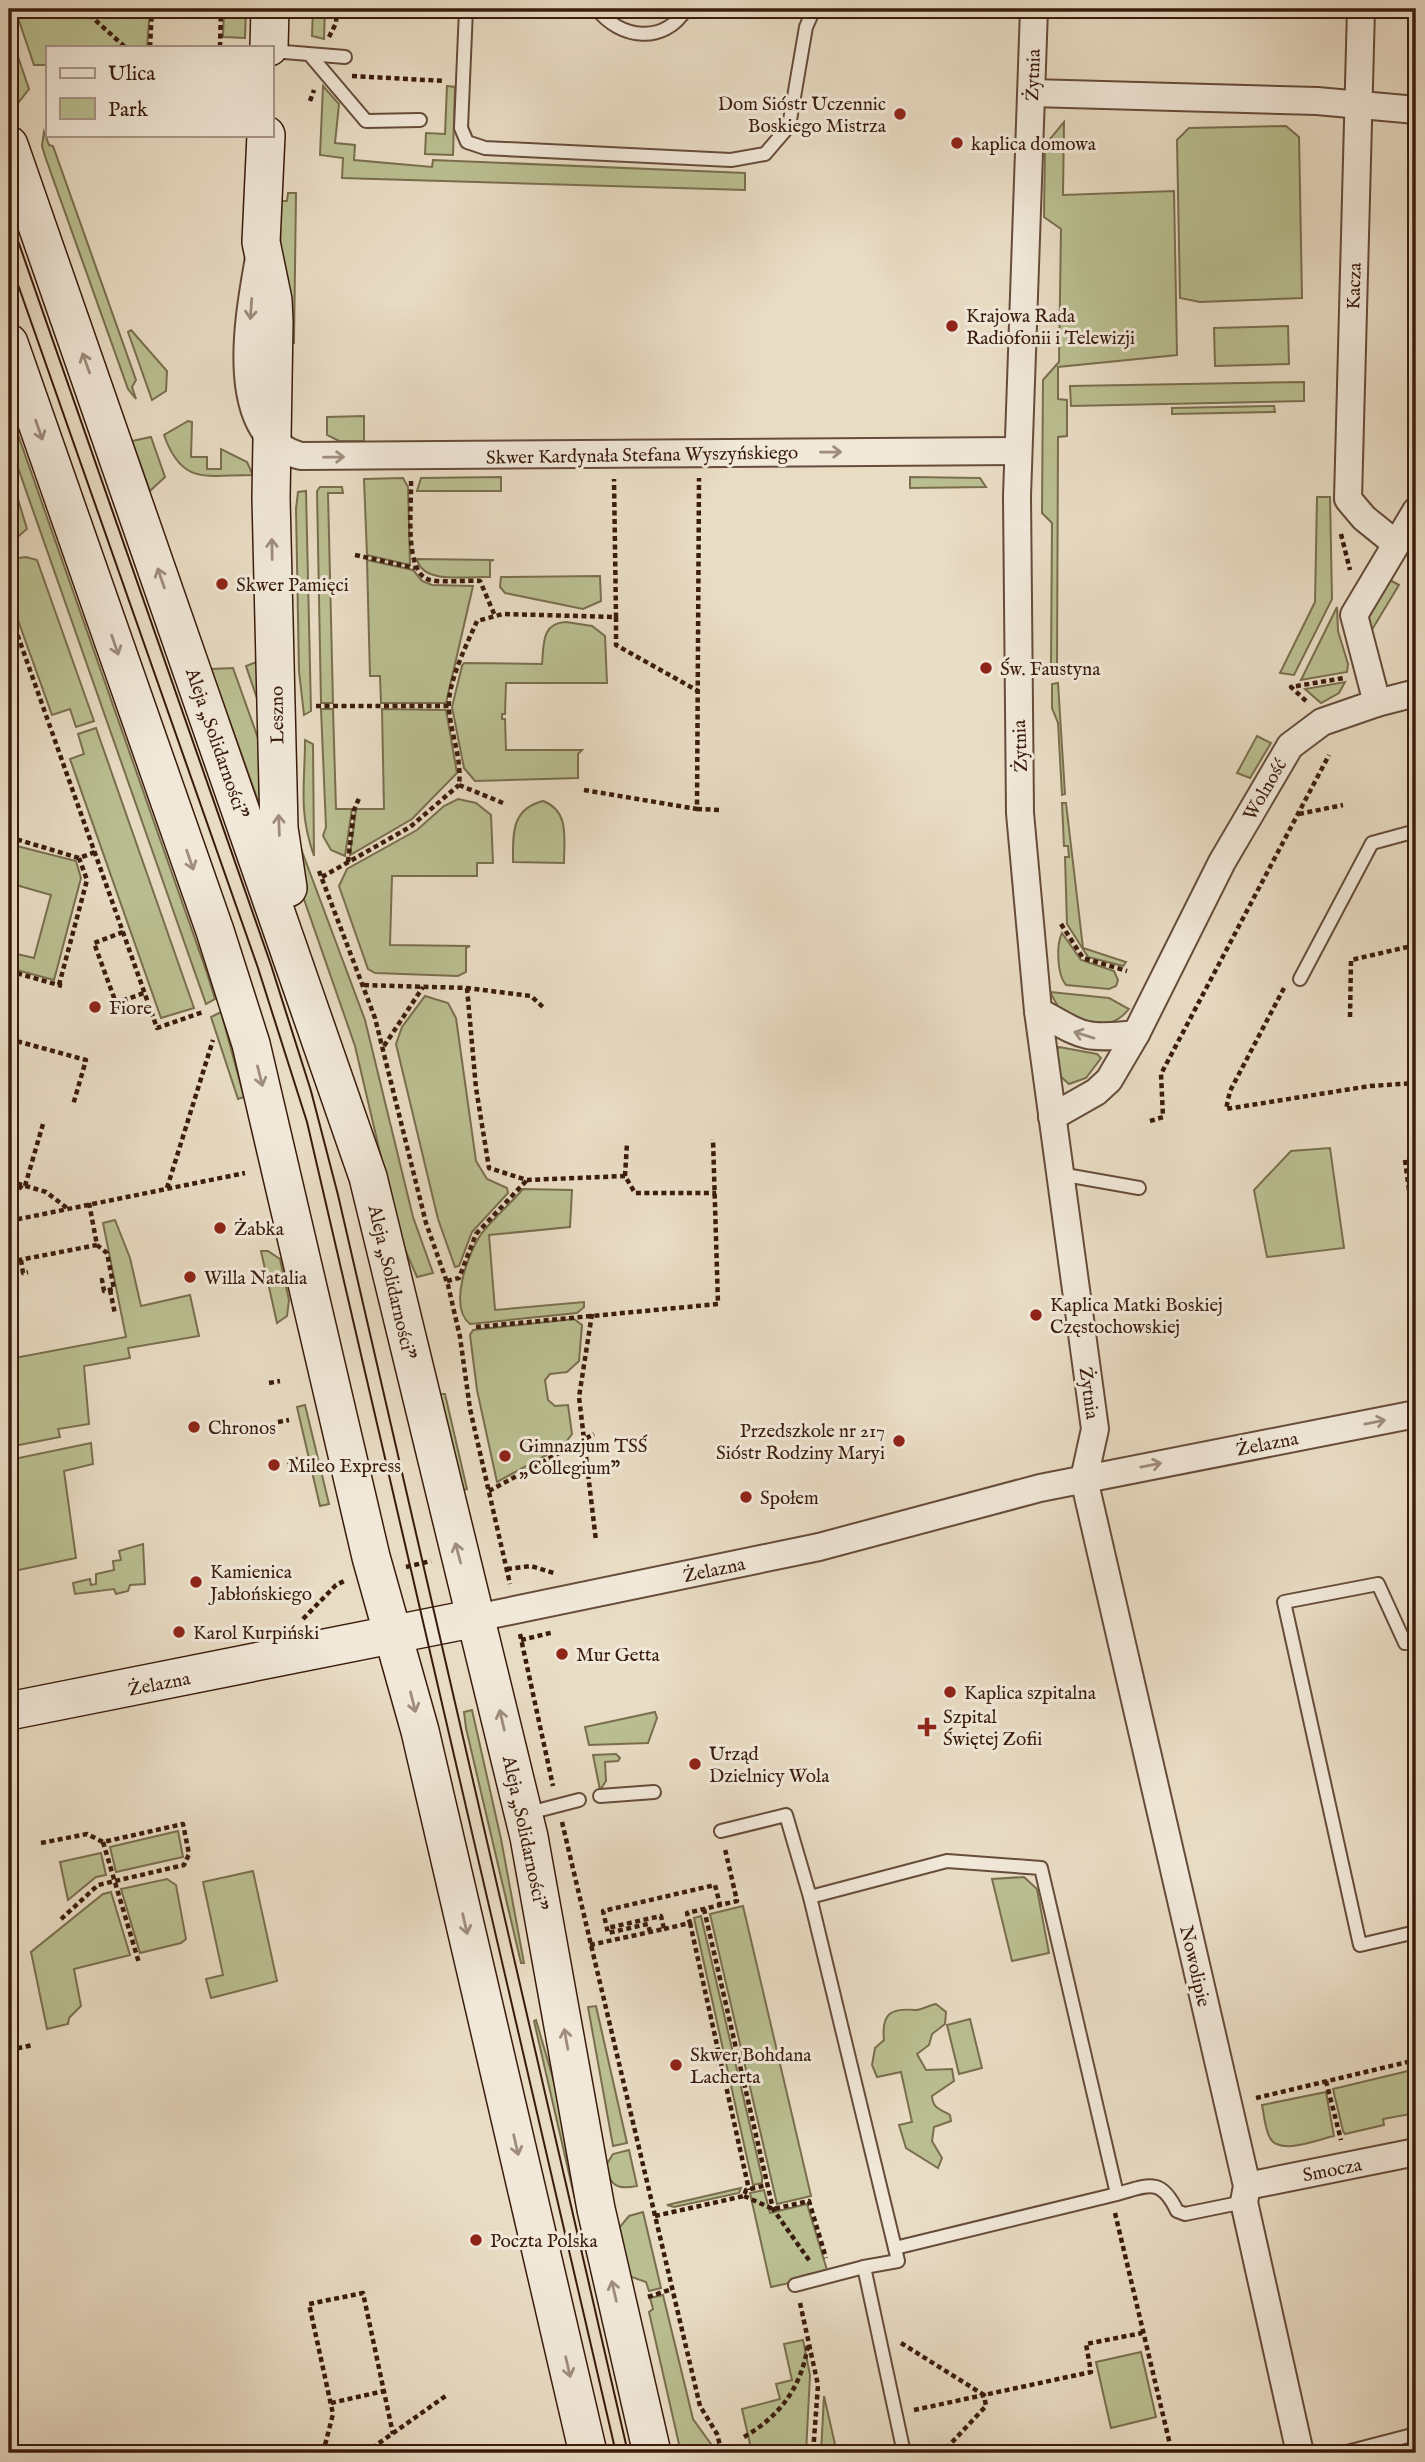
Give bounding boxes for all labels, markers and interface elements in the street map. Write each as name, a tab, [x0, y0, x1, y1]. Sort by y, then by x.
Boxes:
legend	[46, 46, 273, 136]
street label: Żytnia	[1021, 48, 1047, 102]
text: Ulica	[108, 61, 156, 88]
place label: Dom Sióstr Uczennic Boskiego Mistrza	[718, 93, 887, 139]
text: Park	[108, 97, 149, 124]
marker: Dom Sióstr Uczennic Boskiego Mistrza	[892, 106, 908, 122]
place label: kaplica domowa	[971, 133, 1097, 157]
marker: kaplica domowa	[949, 135, 965, 151]
street label: Kacza	[1342, 261, 1368, 310]
one-way arrow	[245, 298, 258, 321]
place label: Krajowa Rada Radiofonii i Telewizji	[966, 305, 1135, 351]
marker: Krajowa Rada Radiofonii i Telewizji	[944, 318, 960, 334]
one-way arrow	[78, 353, 91, 375]
one-way arrow	[34, 419, 47, 441]
street label: Skwer Kardynała Stefana Wyszyńskiego	[486, 441, 798, 471]
one-way arrow	[819, 445, 842, 459]
one-way arrow	[322, 450, 345, 464]
one-way arrow	[265, 538, 279, 561]
one-way arrow	[154, 567, 166, 589]
place label: Skwer Pamięci	[236, 574, 349, 598]
marker: Skwer Pamięci	[214, 576, 230, 592]
one-way arrow	[109, 634, 122, 656]
place label: Św. Faustyna	[1000, 657, 1101, 682]
marker: Św. Faustyna	[978, 660, 994, 676]
street label: Aleja „Solidarności”	[179, 664, 253, 822]
street label: Leszno	[265, 686, 291, 744]
street label: Żytnia	[1008, 719, 1034, 772]
street label: Wolność	[1238, 755, 1293, 825]
one-way arrow	[272, 814, 285, 837]
one-way arrow	[185, 848, 197, 870]
place label: Fiore	[109, 997, 152, 1021]
marker: Fiore	[87, 999, 103, 1015]
one-way arrow	[1073, 1027, 1095, 1040]
one-way arrow	[254, 1064, 267, 1087]
street label: Aleja „Solidarności”	[361, 1202, 421, 1362]
place label: Żabka	[234, 1218, 285, 1242]
marker: Żabka	[212, 1220, 228, 1236]
place label: Willa Natalia	[204, 1267, 308, 1291]
marker: Willa Natalia	[182, 1269, 198, 1285]
place label: Kaplica Matki Boskiej Częstochowskiej	[1050, 1294, 1223, 1340]
marker: Kaplica Matki Boskiej Częstochowskiej	[1028, 1307, 1044, 1323]
street label: Żytnia	[1072, 1366, 1104, 1422]
one-way arrow	[1363, 1415, 1386, 1428]
place label: Chronos	[208, 1417, 276, 1441]
marker: Chronos	[186, 1419, 202, 1435]
place label: Przedszkole nr 217 Sióstr Rodziny Maryi	[716, 1420, 885, 1466]
street label: Żelazna	[1234, 1427, 1301, 1463]
marker: Przedszkole nr 217 Sióstr Rodziny Maryi	[891, 1433, 907, 1449]
place label: Gimnazjum TSŚ „Collegium”	[519, 1434, 648, 1481]
marker: Gimnazjum TSŚ „Collegium”	[497, 1448, 513, 1464]
place label: Mileo Express	[288, 1455, 401, 1479]
marker: Mileo Express	[266, 1457, 282, 1473]
one-way arrow	[1139, 1458, 1162, 1472]
place label: Społem	[760, 1487, 819, 1511]
marker: Społem	[738, 1489, 754, 1505]
one-way arrow	[451, 1542, 464, 1565]
street label: Żelazna	[681, 1553, 748, 1589]
place label: Kamienica Jabłońskiego	[208, 1561, 312, 1607]
marker: Kamienica Jabłońskiego	[188, 1574, 204, 1590]
place label: Karol Kurpiński	[193, 1622, 319, 1646]
marker: Karol Kurpiński	[171, 1624, 187, 1640]
place label: Mur Getta	[576, 1644, 660, 1668]
marker: Mur Getta	[554, 1646, 570, 1662]
street label: Żelazna	[126, 1667, 193, 1703]
place label: Kaplica szpitalna	[964, 1682, 1097, 1706]
marker: Kaplica szpitalna	[942, 1684, 958, 1700]
one-way arrow	[407, 1690, 420, 1713]
place label: Szpital Świętej Zofii	[943, 1706, 1042, 1752]
one-way arrow	[494, 1709, 508, 1732]
marker: Szpital Świętej Zofii	[917, 1717, 937, 1737]
place label: Urząd Dzielnicy Wola	[709, 1743, 830, 1789]
street label: Aleja „Solidarności”	[496, 1753, 552, 1913]
marker: Urząd Dzielnicy Wola	[687, 1756, 703, 1772]
one-way arrow	[459, 1912, 472, 1935]
street label: Nowolipie	[1173, 1923, 1215, 2010]
one-way arrow	[559, 2028, 572, 2051]
place label: Skwer Bohdana Lacherta	[690, 2044, 812, 2090]
marker: Skwer Bohdana Lacherta	[668, 2057, 684, 2073]
one-way arrow	[510, 2133, 523, 2156]
street label: Smocza	[1301, 2153, 1365, 2188]
place label: Poczta Polska	[490, 2230, 599, 2254]
marker: Poczta Polska	[468, 2232, 484, 2248]
one-way arrow	[607, 2280, 620, 2303]
one-way arrow	[561, 2355, 575, 2378]

